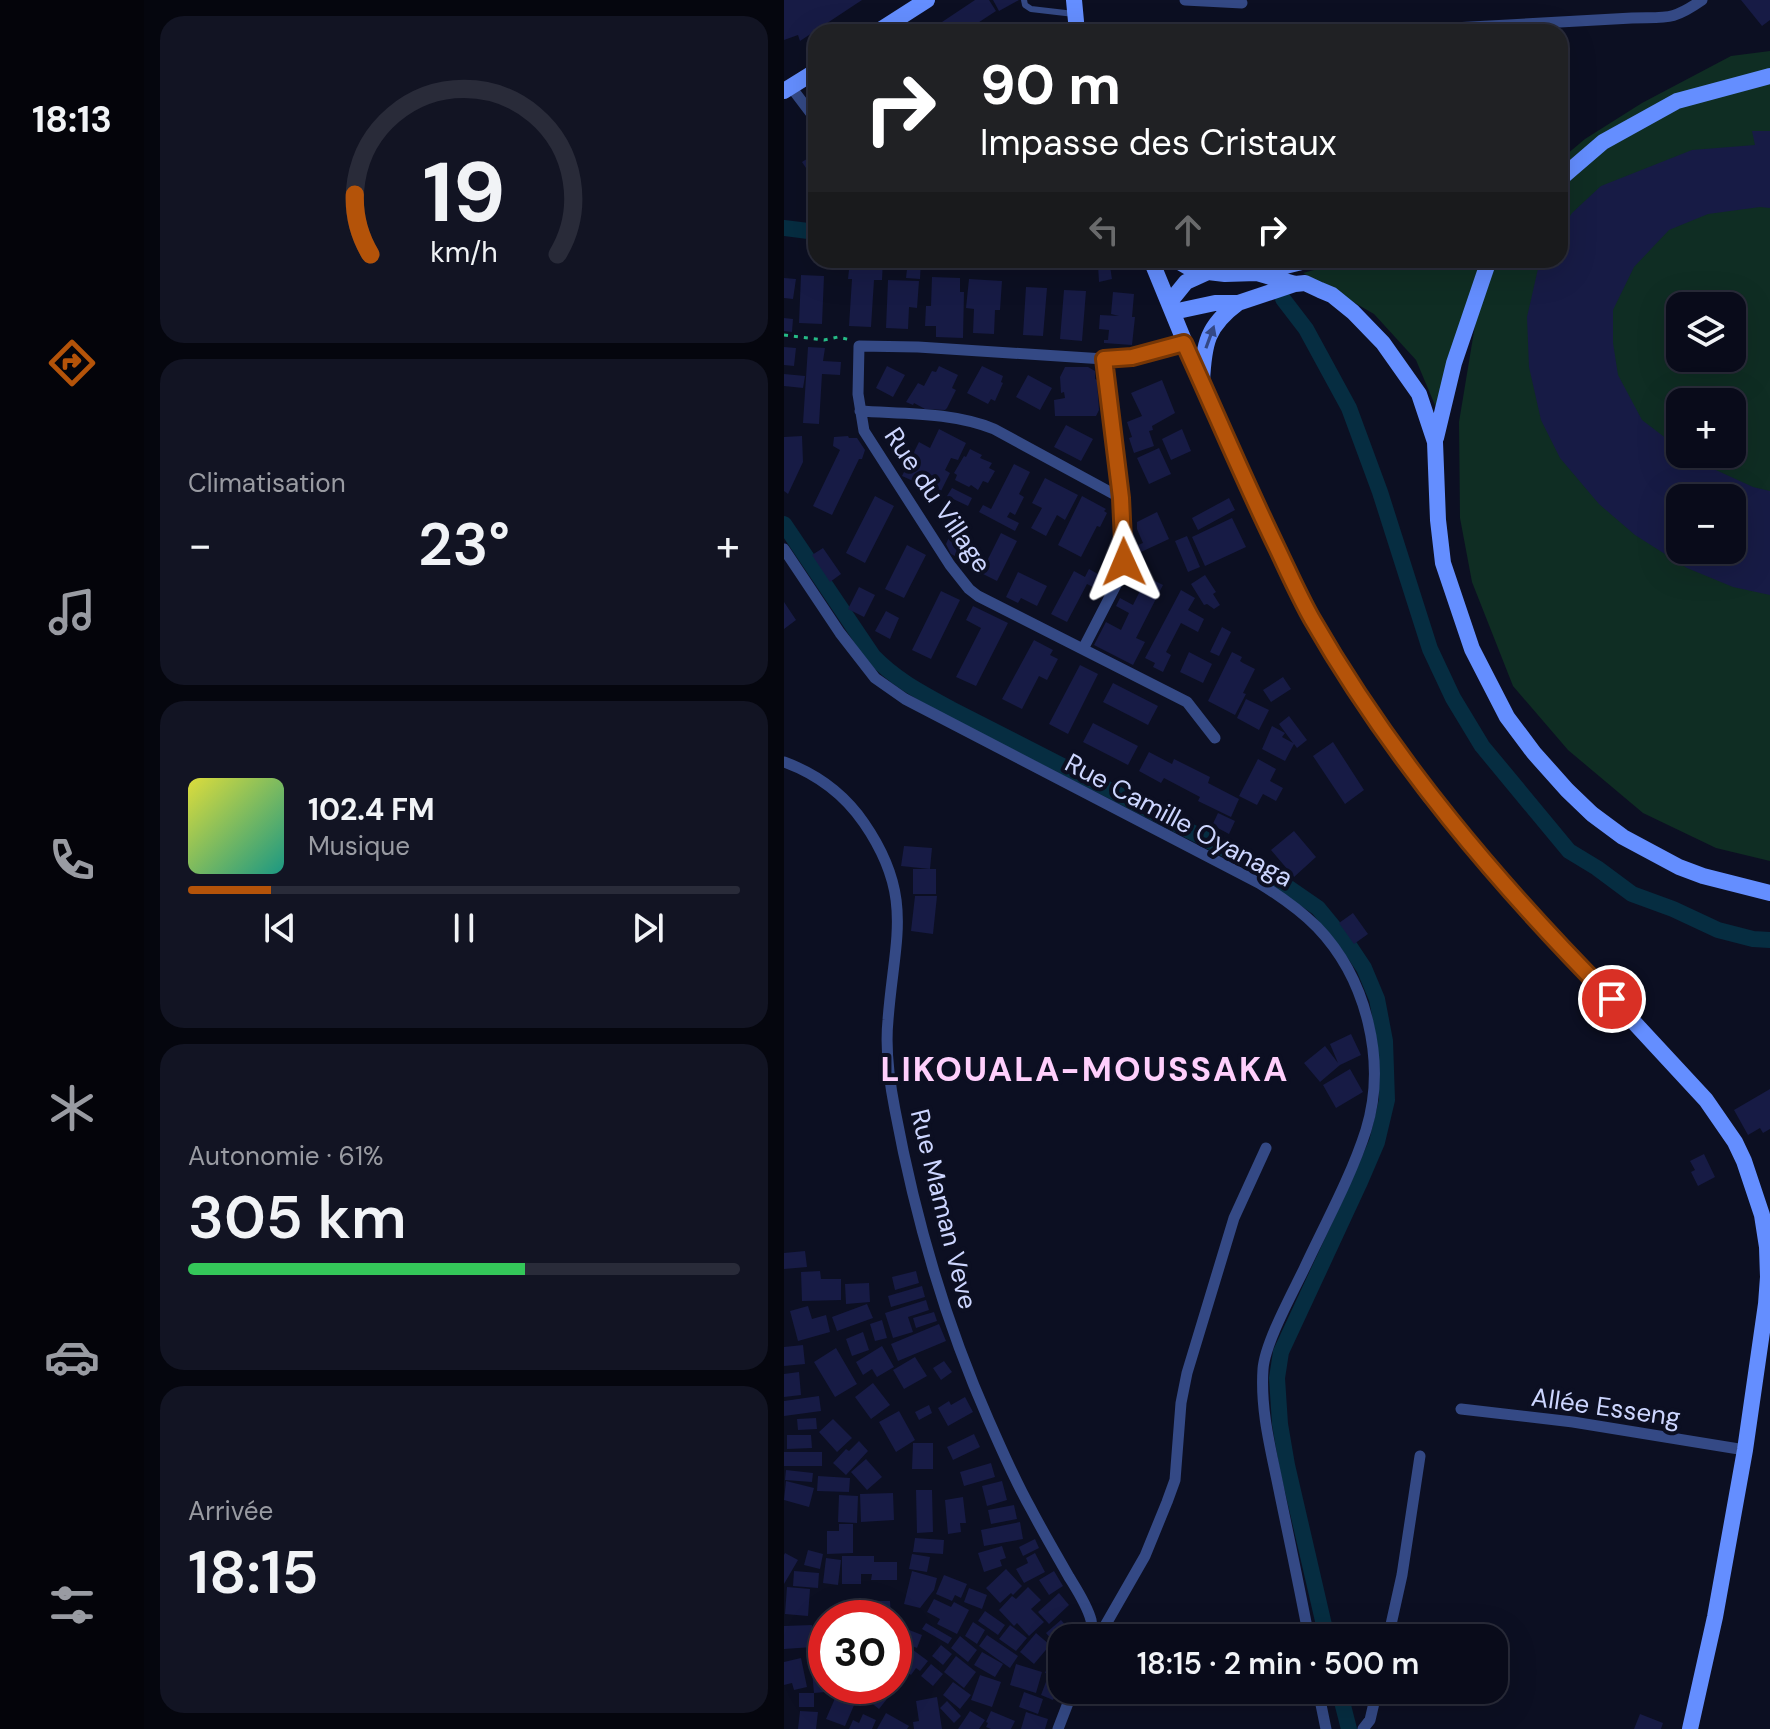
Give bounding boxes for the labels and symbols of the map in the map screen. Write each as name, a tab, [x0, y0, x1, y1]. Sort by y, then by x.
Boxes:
one-way arrow	[1204, 325, 1217, 349]
street label: Rue du Village	[877, 421, 999, 579]
position arrow	[1082, 520, 1166, 604]
street label: Rue Camille Oyanaga	[1059, 746, 1299, 894]
pin	[1578, 965, 1646, 1033]
district label: LIKOUALA-MOUSSAKA	[881, 1047, 1289, 1092]
street label: Rue Maman Veve	[903, 1105, 985, 1313]
street label: Allée Esseng	[1529, 1380, 1683, 1434]
speed limit sign: 30	[808, 1600, 912, 1704]

